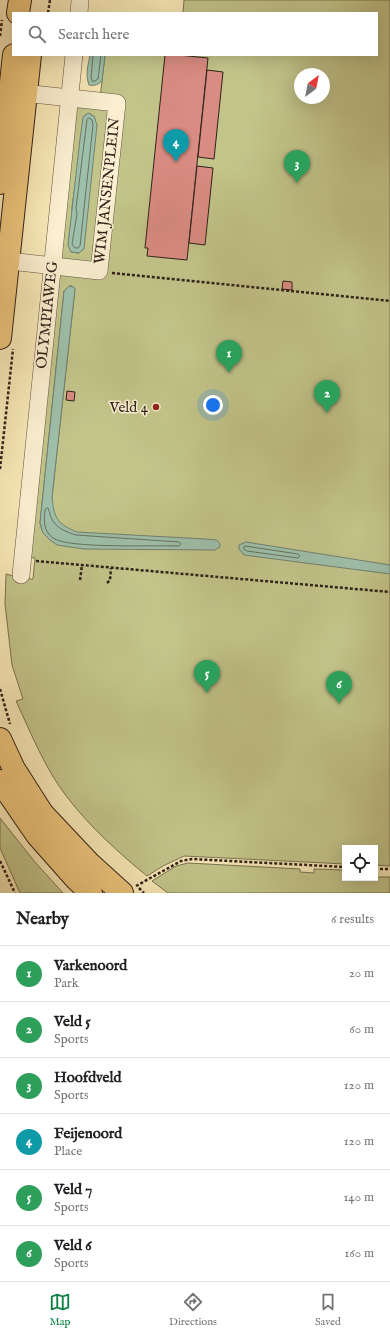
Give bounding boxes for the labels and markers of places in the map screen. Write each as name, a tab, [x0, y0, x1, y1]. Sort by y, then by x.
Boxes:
pin: 4	[163, 129, 189, 162]
pin: 3	[284, 150, 310, 183]
pin: 1	[216, 340, 242, 373]
pin: 2	[314, 380, 340, 413]
place label: Veld 4	[108, 398, 149, 417]
marker: Veld 4	[151, 402, 161, 412]
pin: 5	[194, 660, 220, 693]
pin: 6	[326, 671, 352, 704]

